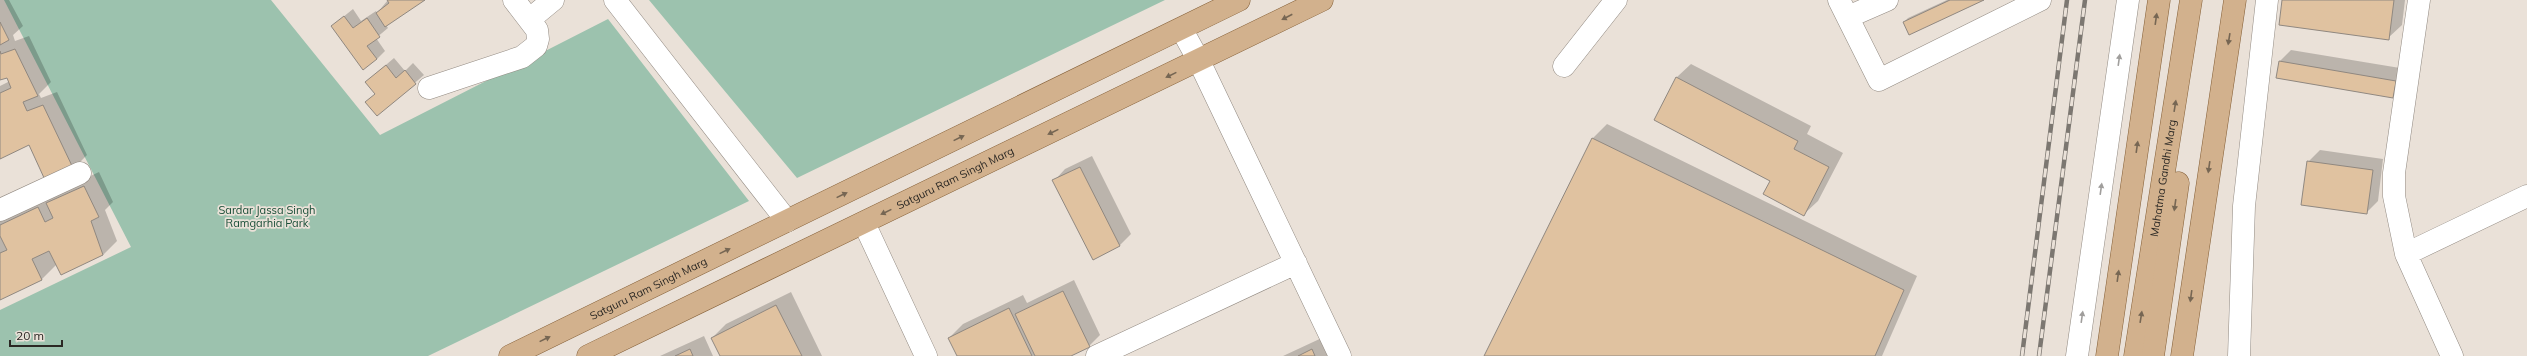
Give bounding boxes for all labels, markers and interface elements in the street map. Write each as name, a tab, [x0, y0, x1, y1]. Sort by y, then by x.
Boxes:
one-way arrow	[2153, 13, 2159, 25]
one-way arrow	[1281, 14, 1293, 21]
one-way arrow	[2226, 32, 2232, 45]
one-way arrow	[2117, 54, 2123, 66]
one-way arrow	[1165, 72, 1176, 78]
one-way arrow	[2172, 100, 2178, 112]
street label: Mahatma Gandhi Marg	[2147, 119, 2179, 238]
one-way arrow	[1048, 129, 1059, 135]
one-way arrow	[953, 135, 965, 141]
one-way arrow	[2134, 141, 2140, 153]
street label: Satguru Ram Singh Marg	[894, 144, 1016, 212]
one-way arrow	[2206, 161, 2212, 173]
one-way arrow	[2098, 183, 2104, 195]
one-way arrow	[836, 192, 848, 198]
one-way arrow	[2172, 199, 2178, 211]
park label: Sardar Jassa Singh Ramgarhia Park	[218, 203, 316, 230]
one-way arrow	[880, 209, 892, 215]
one-way arrow	[719, 248, 731, 255]
street label: Satguru Ram Singh Marg	[587, 254, 709, 323]
one-way arrow	[2115, 270, 2121, 282]
one-way arrow	[2188, 290, 2194, 302]
one-way arrow	[2079, 311, 2085, 323]
one-way arrow	[2138, 311, 2144, 324]
scale bar	[10, 322, 62, 348]
text: 20 m	[16, 328, 44, 343]
one-way arrow	[539, 336, 551, 342]

